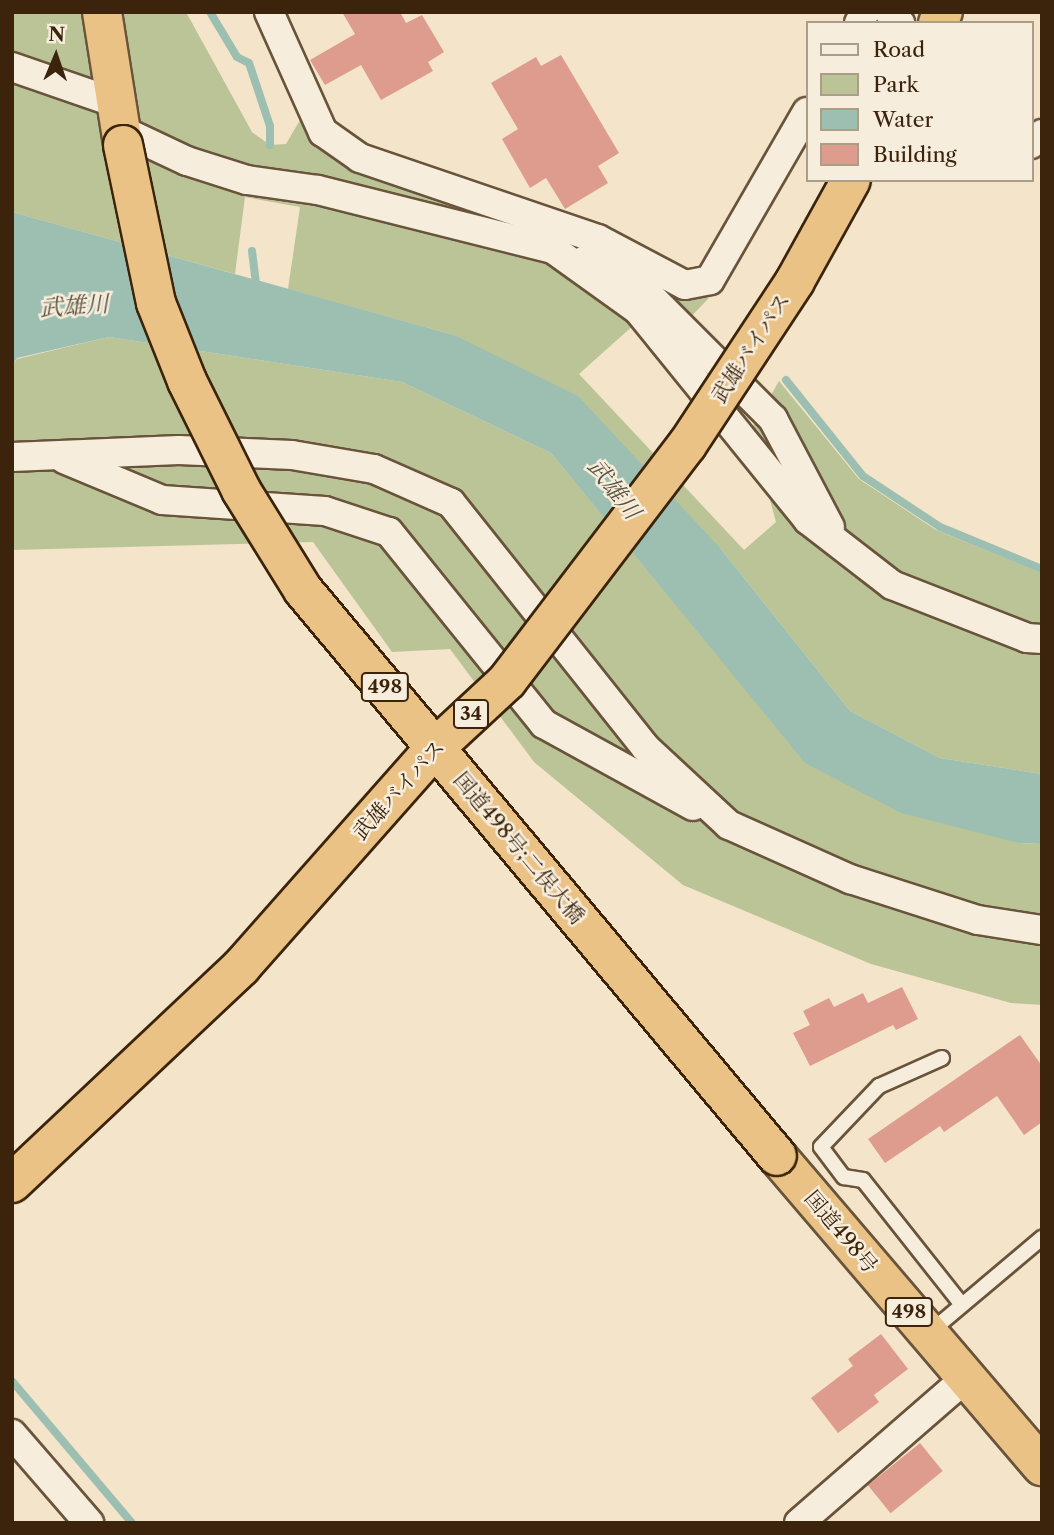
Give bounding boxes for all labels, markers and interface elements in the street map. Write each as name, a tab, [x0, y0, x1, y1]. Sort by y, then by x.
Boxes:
north arrow	[21, 21, 91, 91]
legend	[806, 21, 1033, 182]
text: N	[48, 23, 65, 46]
text: Road	[873, 37, 925, 62]
text: Park	[873, 72, 919, 97]
text: Water	[873, 107, 933, 132]
text: Building	[873, 142, 957, 167]
street label: 武雄バイパス	[706, 288, 796, 408]
water label: 武雄川	[39, 290, 109, 322]
water label: 武雄川	[582, 453, 646, 525]
road number: 498	[360, 672, 410, 702]
road number: 34	[452, 698, 490, 730]
street label: 武雄バイパス	[347, 735, 451, 845]
street label: 国道498号;二俣大橋	[448, 767, 590, 929]
street label: 国道498号	[799, 1186, 883, 1278]
road number: 498	[884, 1296, 934, 1328]

